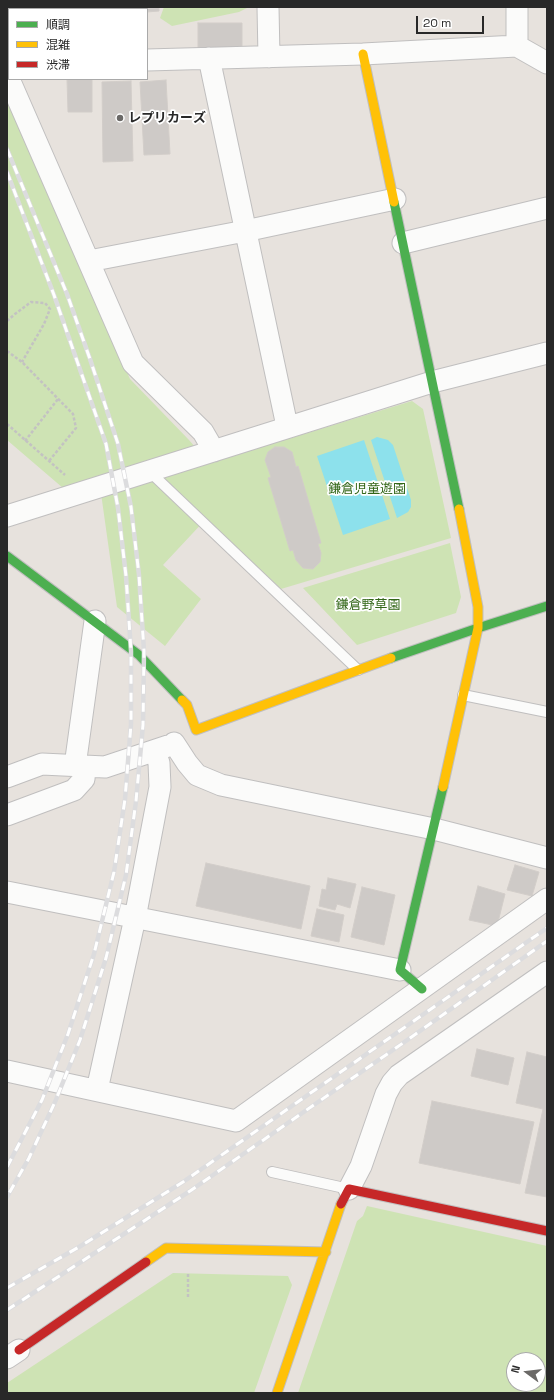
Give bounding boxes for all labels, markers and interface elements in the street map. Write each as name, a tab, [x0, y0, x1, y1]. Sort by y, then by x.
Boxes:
legend	[8, 8, 148, 80]
scale bar	[418, 8, 486, 34]
text: 20 m	[423, 15, 451, 31]
text: 順調	[46, 17, 70, 33]
text: 混雑	[46, 37, 70, 53]
text: 渋滞	[46, 57, 70, 73]
place label: レプリカーズ	[128, 110, 206, 126]
marker: レプリカーズ	[115, 113, 125, 123]
park label: 鎌倉児童遊園	[328, 481, 406, 497]
park label: 鎌倉野草園	[336, 597, 400, 613]
north arrow	[506, 1352, 546, 1392]
text: N	[508, 1364, 523, 1375]

